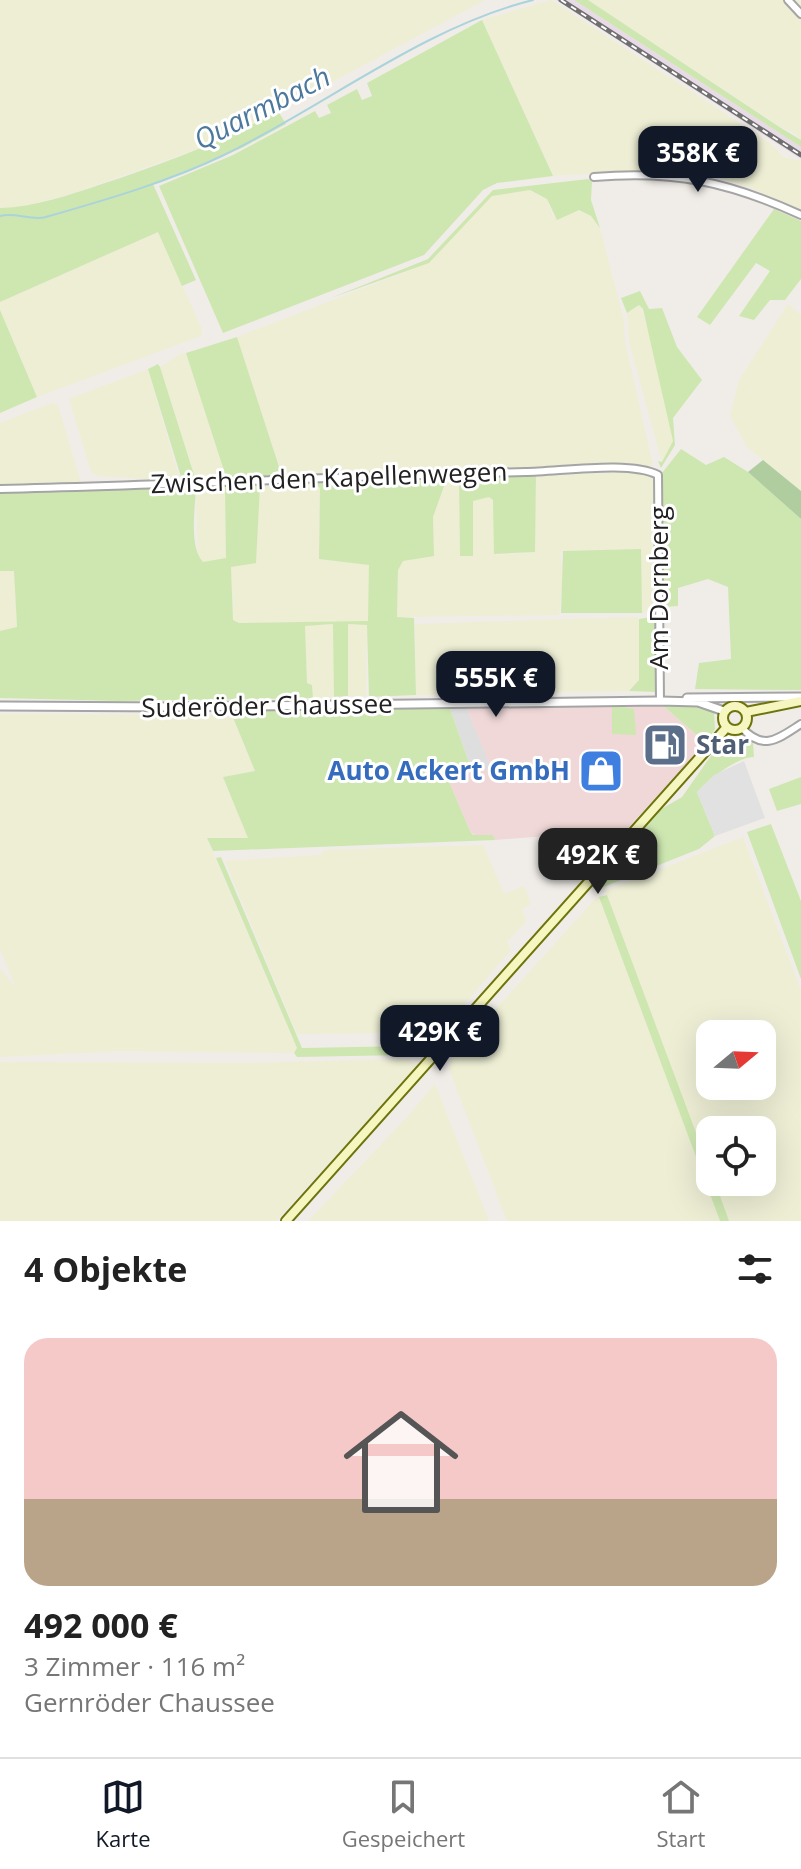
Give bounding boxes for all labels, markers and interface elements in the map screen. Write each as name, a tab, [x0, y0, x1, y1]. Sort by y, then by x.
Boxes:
water label: Quarmbach	[187, 56, 336, 158]
pin: 358K €	[633, 126, 763, 194]
text: 358K €	[656, 134, 740, 170]
street label: Zwischen den Kapellenwegen	[150, 453, 508, 501]
street label: Am Dornberg	[640, 506, 676, 670]
pin: 555K €	[431, 651, 561, 719]
text: 555K €	[454, 659, 538, 695]
street label: Suderöder Chaussee	[141, 685, 393, 725]
fuel station icon: Star	[641, 721, 689, 769]
place label: Star	[696, 726, 749, 762]
shop icon: Auto Ackert GmbH	[577, 747, 625, 795]
place label: Auto Ackert GmbH	[327, 752, 570, 788]
pin: 492K €	[533, 828, 663, 896]
text: 492K €	[556, 836, 640, 872]
pin: 429K €	[375, 1005, 505, 1073]
text: 429K €	[398, 1013, 482, 1049]
north arrow	[696, 1020, 776, 1100]
map controls	[696, 1020, 776, 1196]
button: locate	[696, 1116, 776, 1196]
text: 4 Objekte	[24, 1246, 187, 1292]
icon: filters	[733, 1247, 777, 1291]
icon: home	[329, 1390, 473, 1534]
text: 492 000 €	[24, 1602, 178, 1648]
text: 3 Zimmer · 116 m²	[24, 1648, 245, 1684]
text: Gernröder Chaussee	[24, 1684, 275, 1720]
tab: Karte	[96, 1775, 151, 1853]
tab: Gespeichert	[342, 1775, 465, 1853]
tab: Start	[656, 1775, 705, 1853]

